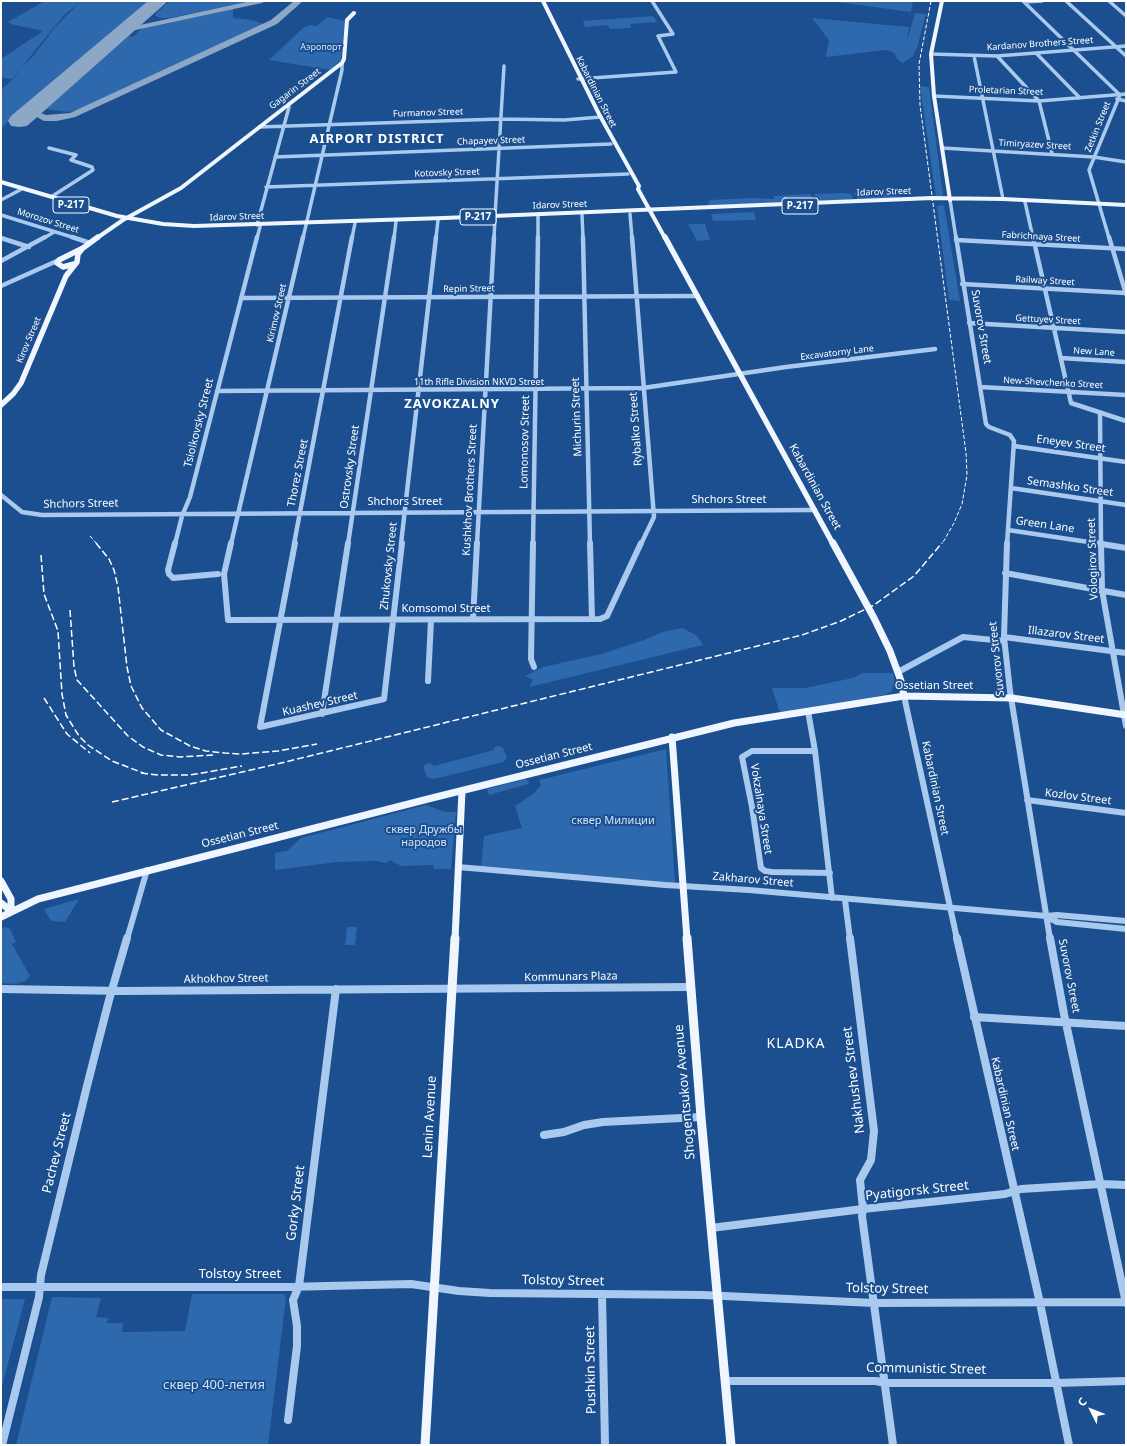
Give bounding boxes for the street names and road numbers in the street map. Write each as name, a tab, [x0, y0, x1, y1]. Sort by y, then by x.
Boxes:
street label: Kardanov Brothers Street	[986, 35, 1094, 53]
street label: Kabardinian Street	[573, 55, 619, 129]
street label: Gagarin Street	[267, 66, 323, 112]
street label: Proletarian Street	[969, 84, 1043, 98]
street label: Zetkin Street	[1083, 100, 1113, 154]
street label: Furmanov Street	[393, 106, 463, 120]
street label: Chapayev Street	[457, 134, 525, 148]
street label: Timiryazev Street	[998, 138, 1072, 152]
street label: Kotovsky Street	[414, 166, 480, 180]
street label: Idarov Street	[857, 186, 911, 198]
road number: Р-217	[53, 197, 89, 213]
road number: Р-217	[782, 198, 818, 214]
street label: Idarov Street	[533, 199, 587, 211]
street label: Morozov Street	[16, 206, 80, 236]
road number: Р-217	[460, 209, 496, 225]
street label: Idarov Street	[210, 211, 264, 223]
street label: Fabrichnaya Street	[1001, 230, 1081, 244]
street label: Railway Street	[1015, 274, 1075, 288]
street label: Kirimov Street	[265, 283, 289, 343]
street label: Repin Street	[443, 283, 495, 295]
street label: Suvorov Street	[968, 289, 994, 365]
street label: Gettuyev Street	[1015, 313, 1081, 327]
street label: Kirov Street	[15, 315, 43, 365]
street label: Excavatorny Lane	[800, 343, 874, 363]
street label: New Lane	[1073, 346, 1115, 358]
street label: New-Shevchenko Street	[1003, 375, 1103, 391]
street label: Tsiolkovsky Street	[182, 377, 216, 469]
street label: 11th Rifle Division NKVD Street	[414, 377, 544, 387]
street label: Michurin Street	[569, 377, 585, 457]
street label: Rybalko Street	[627, 391, 645, 467]
street label: Lomonosov Street	[518, 395, 532, 489]
street label: Ostrovsky Street	[338, 424, 362, 510]
street label: Kushkhov Brothers Street	[460, 424, 480, 556]
street label: Eneyev Street	[1036, 433, 1106, 455]
street label: Thorez Street	[285, 438, 311, 508]
street label: Kabardinian Street	[786, 442, 844, 532]
street label: Semashko Street	[1026, 474, 1114, 500]
street label: Shchors Street	[692, 493, 766, 507]
street label: Shchors Street	[368, 495, 442, 509]
street label: Shchors Street	[43, 497, 119, 511]
street label: Green Lane	[1015, 514, 1075, 536]
street label: Vologirov Street	[1085, 518, 1101, 600]
street label: Zhukovsky Street	[378, 521, 400, 611]
street label: Komsomol Street	[401, 602, 491, 616]
street label: Suvorov Street	[987, 621, 1007, 697]
street label: Illazarov Street	[1027, 624, 1105, 646]
street label: Ossetian Street	[895, 679, 973, 693]
street label: Kuashev Street	[281, 689, 359, 719]
street label: Ossetian Street	[514, 740, 594, 772]
street label: Kabardinian Street	[919, 740, 951, 836]
street label: Vokzalnaya Street	[747, 763, 775, 855]
street label: Kozlov Street	[1044, 786, 1112, 808]
street label: Ossetian Street	[200, 819, 280, 851]
street label: Zakharov Street	[712, 870, 794, 890]
street label: Suvorov Street	[1055, 938, 1083, 1014]
street label: Kommunars Plaza	[524, 970, 618, 984]
street label: Akhokhov Street	[184, 972, 268, 986]
street label: Shogentsukov Avenue	[671, 1024, 699, 1160]
street label: Nakhushev Street	[840, 1026, 868, 1134]
street label: Kabardinian Street	[988, 1056, 1022, 1152]
street label: Lenin Avenue	[420, 1075, 440, 1159]
street label: Pachev Street	[39, 1111, 75, 1195]
street label: Gorky Street	[284, 1164, 308, 1242]
street label: Pyatigorsk Street	[865, 1178, 969, 1204]
street label: Tolstoy Street	[199, 1266, 281, 1282]
street label: Tolstoy Street	[522, 1272, 604, 1290]
street label: Tolstoy Street	[846, 1280, 928, 1298]
street label: Pushkin Street	[582, 1326, 600, 1414]
street label: Communistic Street	[866, 1360, 986, 1378]

